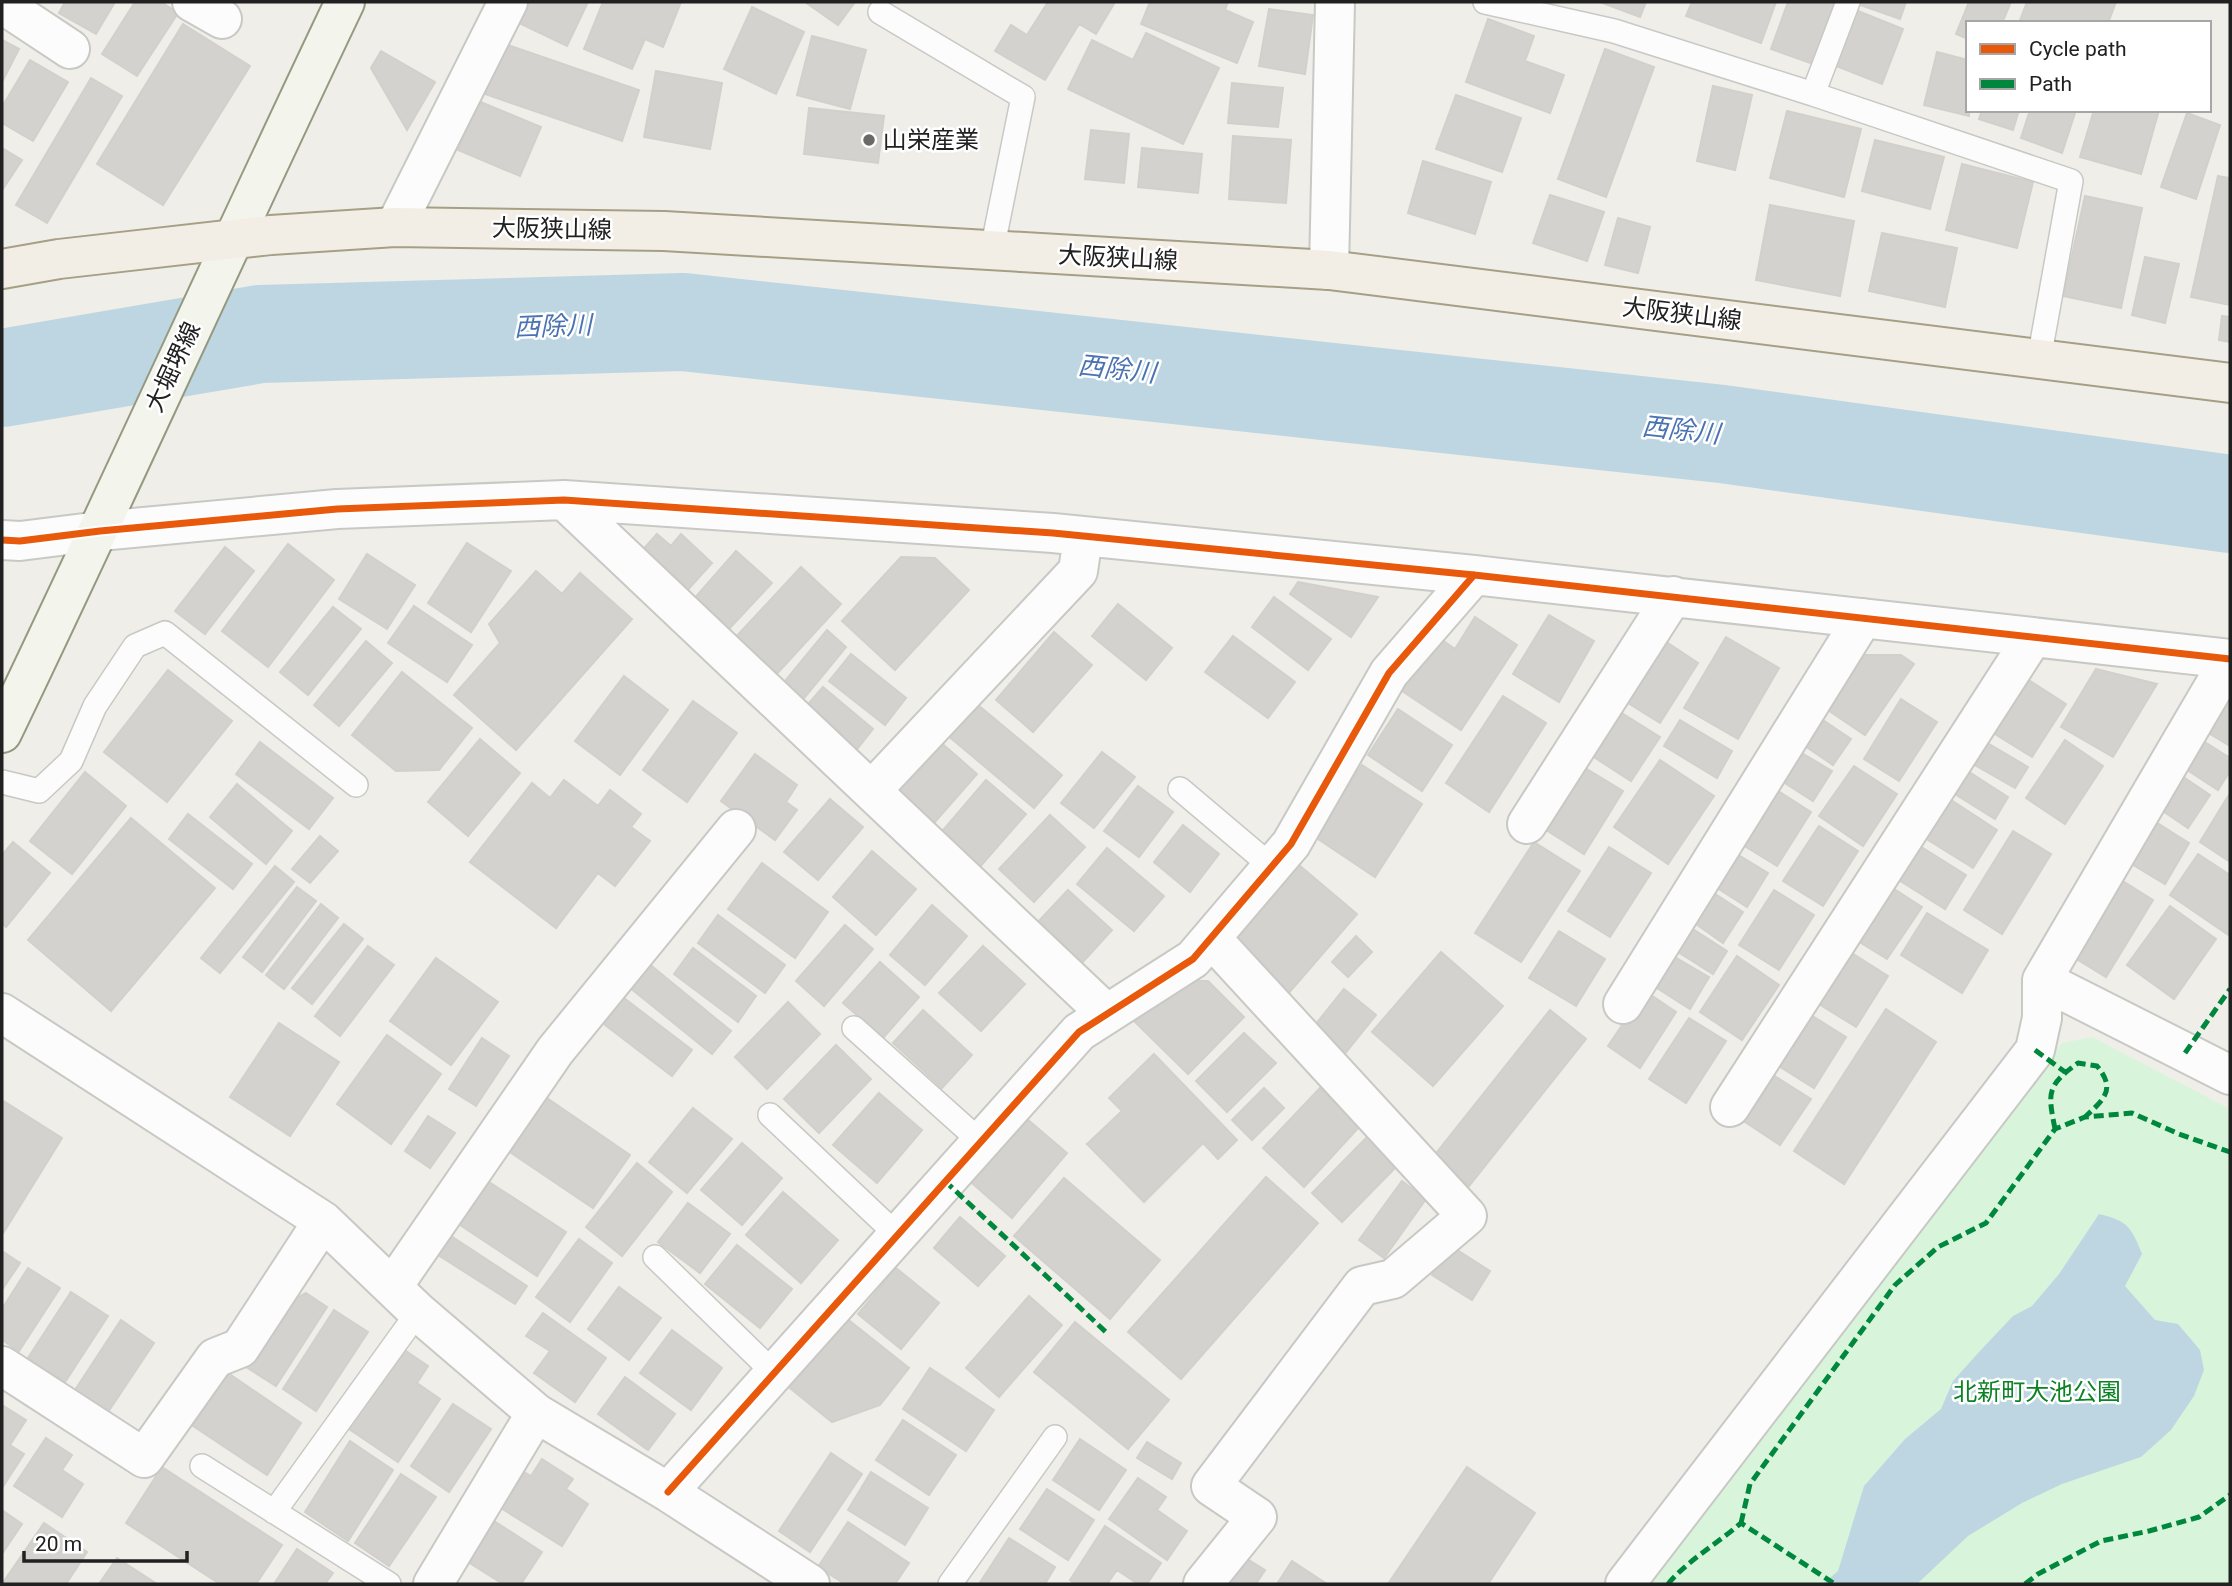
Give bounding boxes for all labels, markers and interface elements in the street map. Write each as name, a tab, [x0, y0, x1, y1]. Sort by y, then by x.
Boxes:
legend	[1966, 21, 2211, 112]
text: Cycle path	[2029, 37, 2127, 61]
text: Path	[2029, 72, 2072, 96]
place label: 山栄産業	[883, 126, 979, 154]
marker: 山栄産業	[861, 132, 877, 148]
street label: 大阪狭山線	[492, 214, 612, 244]
street label: 大阪狭山線	[1057, 241, 1179, 275]
street label: 大阪狭山線	[1621, 293, 1743, 335]
water label: 西除川	[513, 310, 595, 342]
street label: 大堀堺線	[140, 318, 206, 416]
water label: 西除川	[1077, 350, 1160, 388]
water label: 西除川	[1641, 411, 1724, 449]
park label: 北新町大池公園	[1953, 1378, 2121, 1406]
scale bar	[24, 1520, 187, 1564]
text: 20 m	[35, 1532, 82, 1556]

